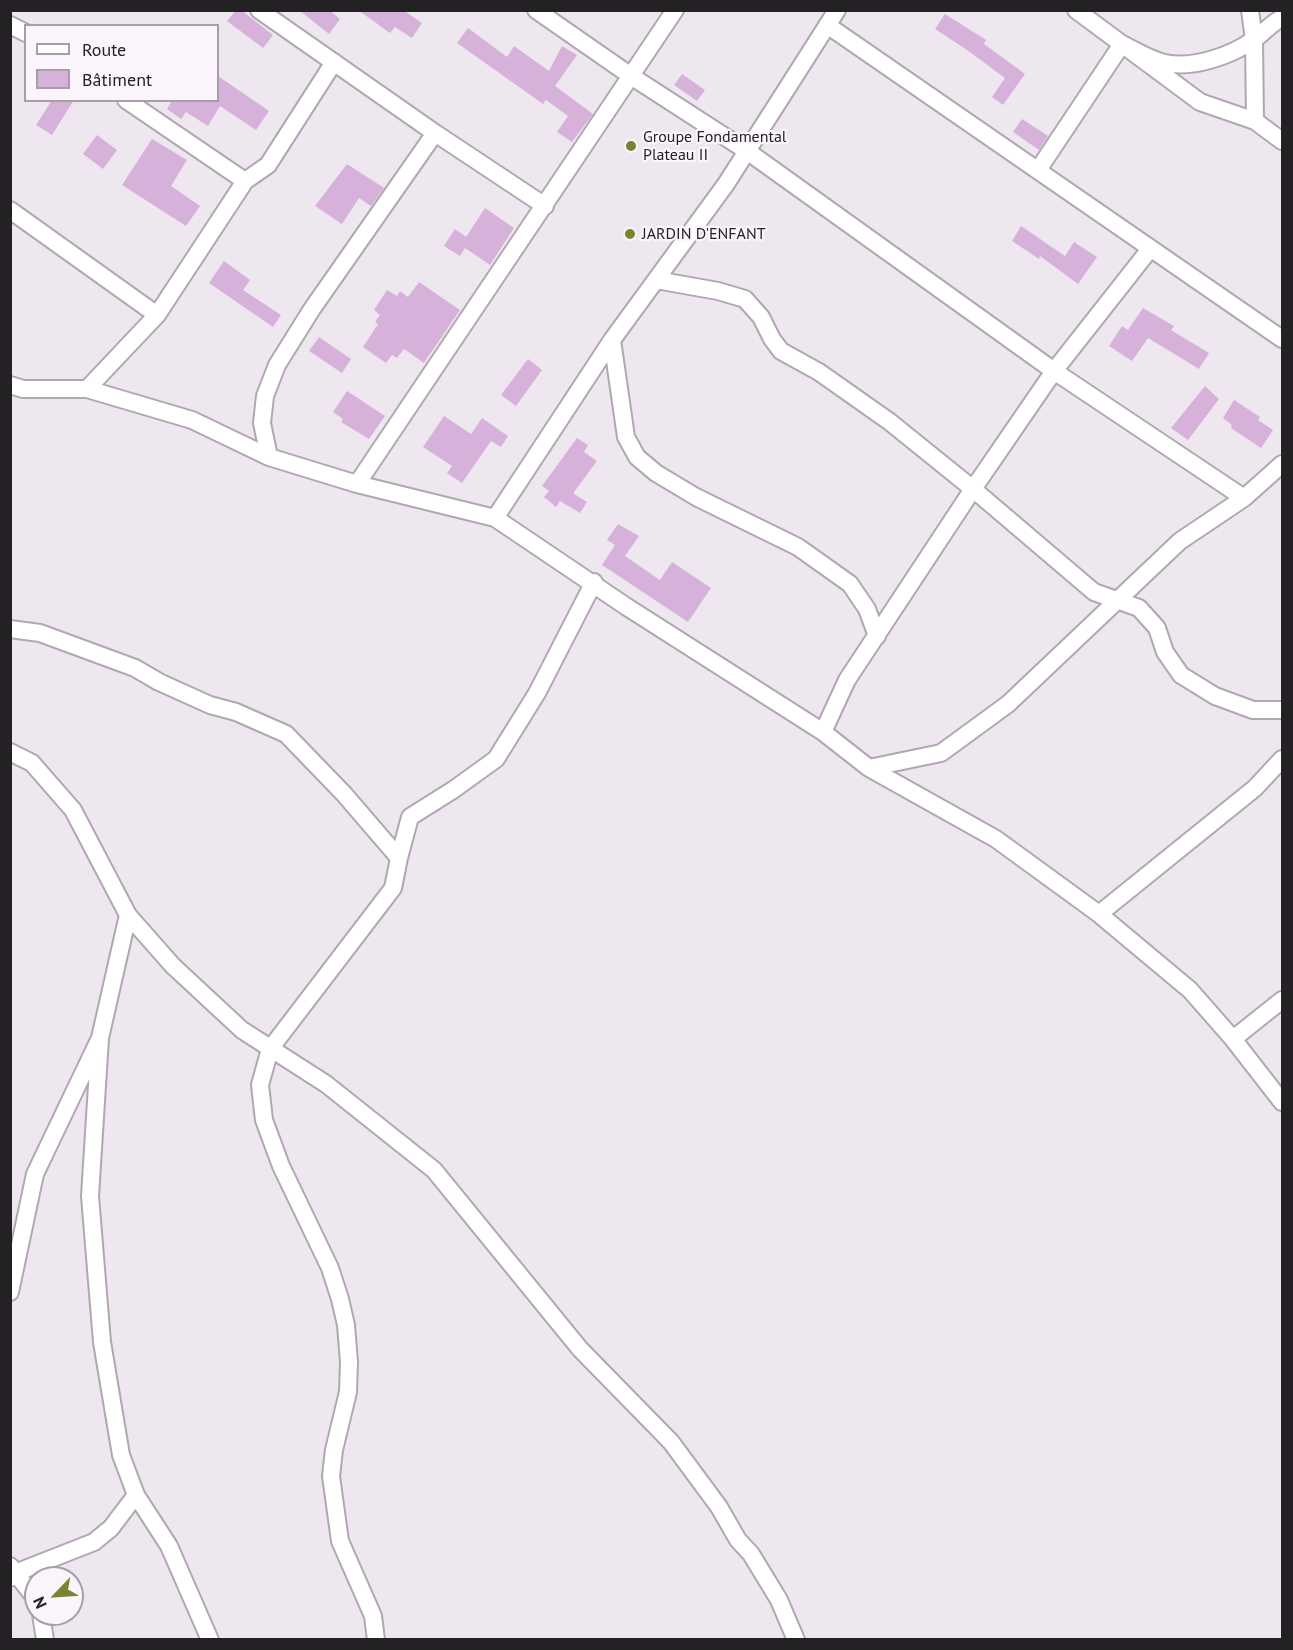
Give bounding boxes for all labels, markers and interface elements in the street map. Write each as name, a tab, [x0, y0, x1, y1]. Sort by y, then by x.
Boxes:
legend	[24, 24, 219, 102]
text: Route	[82, 38, 126, 61]
text: Bâtiment	[82, 68, 152, 91]
place label: Groupe Fondamental Plateau II	[643, 127, 787, 165]
marker: Groupe Fondamental Plateau II	[624, 139, 638, 153]
place label: JARDIN D'ENFANT	[642, 224, 766, 244]
marker: JARDIN D'ENFANT	[623, 227, 637, 241]
north arrow	[24, 1566, 84, 1626]
text: N	[28, 1594, 51, 1612]

